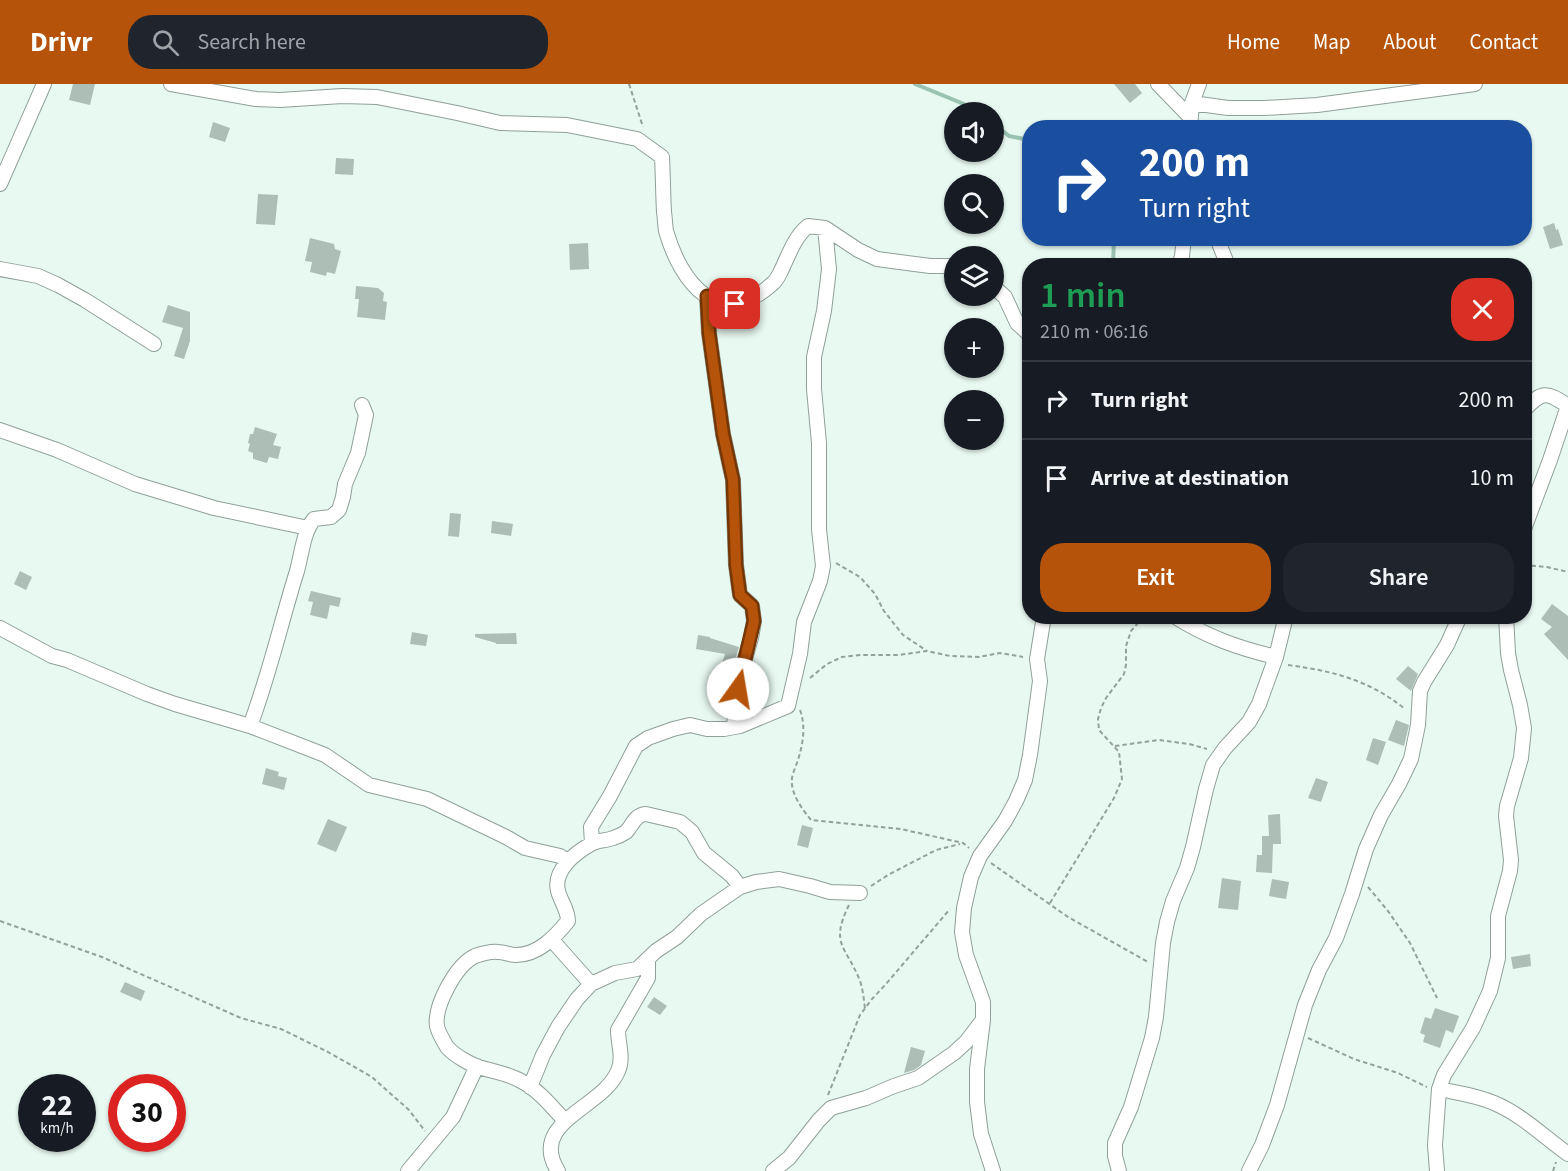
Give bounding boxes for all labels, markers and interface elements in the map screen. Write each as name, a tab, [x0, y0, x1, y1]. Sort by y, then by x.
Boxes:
search box	[128, 15, 548, 69]
text: Drivr	[30, 22, 92, 62]
icon: search	[149, 26, 182, 59]
text: Search here	[197, 26, 306, 58]
text: Home	[1227, 27, 1280, 57]
text: Map	[1313, 27, 1351, 57]
text: About	[1384, 27, 1436, 57]
text: Contact	[1469, 27, 1538, 57]
map controls	[944, 102, 1004, 450]
button: sound	[944, 102, 1004, 162]
text: 200 m	[1139, 133, 1250, 193]
icon: right	[1040, 144, 1118, 222]
button: search	[944, 174, 1004, 234]
text: Turn right	[1139, 189, 1250, 228]
button: layers	[944, 246, 1004, 306]
text: 1 min	[1040, 270, 1126, 321]
pin	[709, 278, 760, 329]
button: close	[1451, 278, 1514, 341]
icon: arrive	[718, 287, 751, 320]
button: +	[944, 318, 1004, 378]
text: 210 m · 06:16	[1040, 318, 1148, 346]
icon: right	[1040, 384, 1073, 417]
text: Turn right	[1091, 384, 1188, 416]
text: 200 m	[1459, 384, 1514, 416]
button: −	[944, 390, 1004, 450]
icon: arrive	[1040, 462, 1073, 495]
text: Arrive at destination	[1091, 462, 1289, 494]
text: 10 m	[1469, 462, 1514, 494]
button: Exit	[1040, 543, 1271, 612]
button: Share	[1283, 543, 1514, 612]
position arrow	[706, 657, 770, 721]
speed limit sign: 30	[108, 1074, 186, 1152]
text: 22	[41, 1084, 73, 1127]
text: km/h	[40, 1118, 74, 1139]

